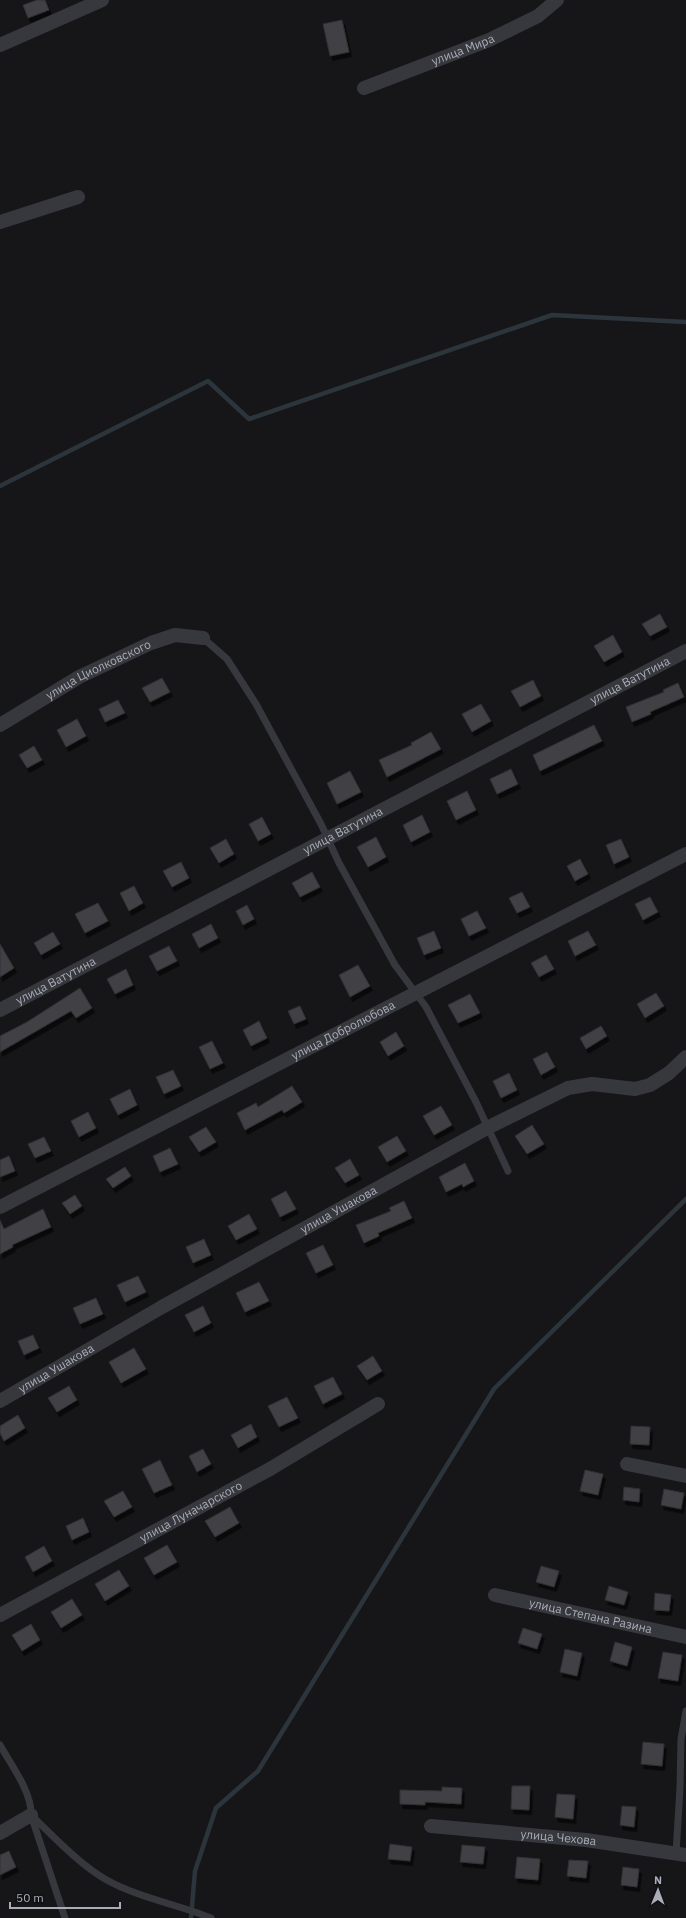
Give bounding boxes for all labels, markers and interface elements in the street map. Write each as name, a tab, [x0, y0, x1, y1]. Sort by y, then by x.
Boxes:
street label: улица Мира	[429, 30, 497, 68]
street label: улица Циолковского	[43, 636, 153, 702]
street label: улица Ватутина	[587, 653, 673, 707]
street label: улица Ватутина	[300, 803, 386, 857]
street label: улица Ватутина	[13, 953, 99, 1007]
street label: улица Добролюбова	[289, 997, 398, 1063]
street label: улица Ушакова	[298, 1182, 380, 1236]
street label: улица Ушакова	[15, 1340, 97, 1396]
street label: улица Луначарского	[137, 1477, 245, 1545]
street label: улица Степана Разина	[528, 1595, 654, 1636]
street label: улица Чехова	[520, 1826, 598, 1849]
north arrow	[638, 1870, 678, 1910]
text: N	[654, 1873, 662, 1887]
scale bar	[10, 1884, 120, 1910]
text: 50 m	[16, 1890, 44, 1905]

